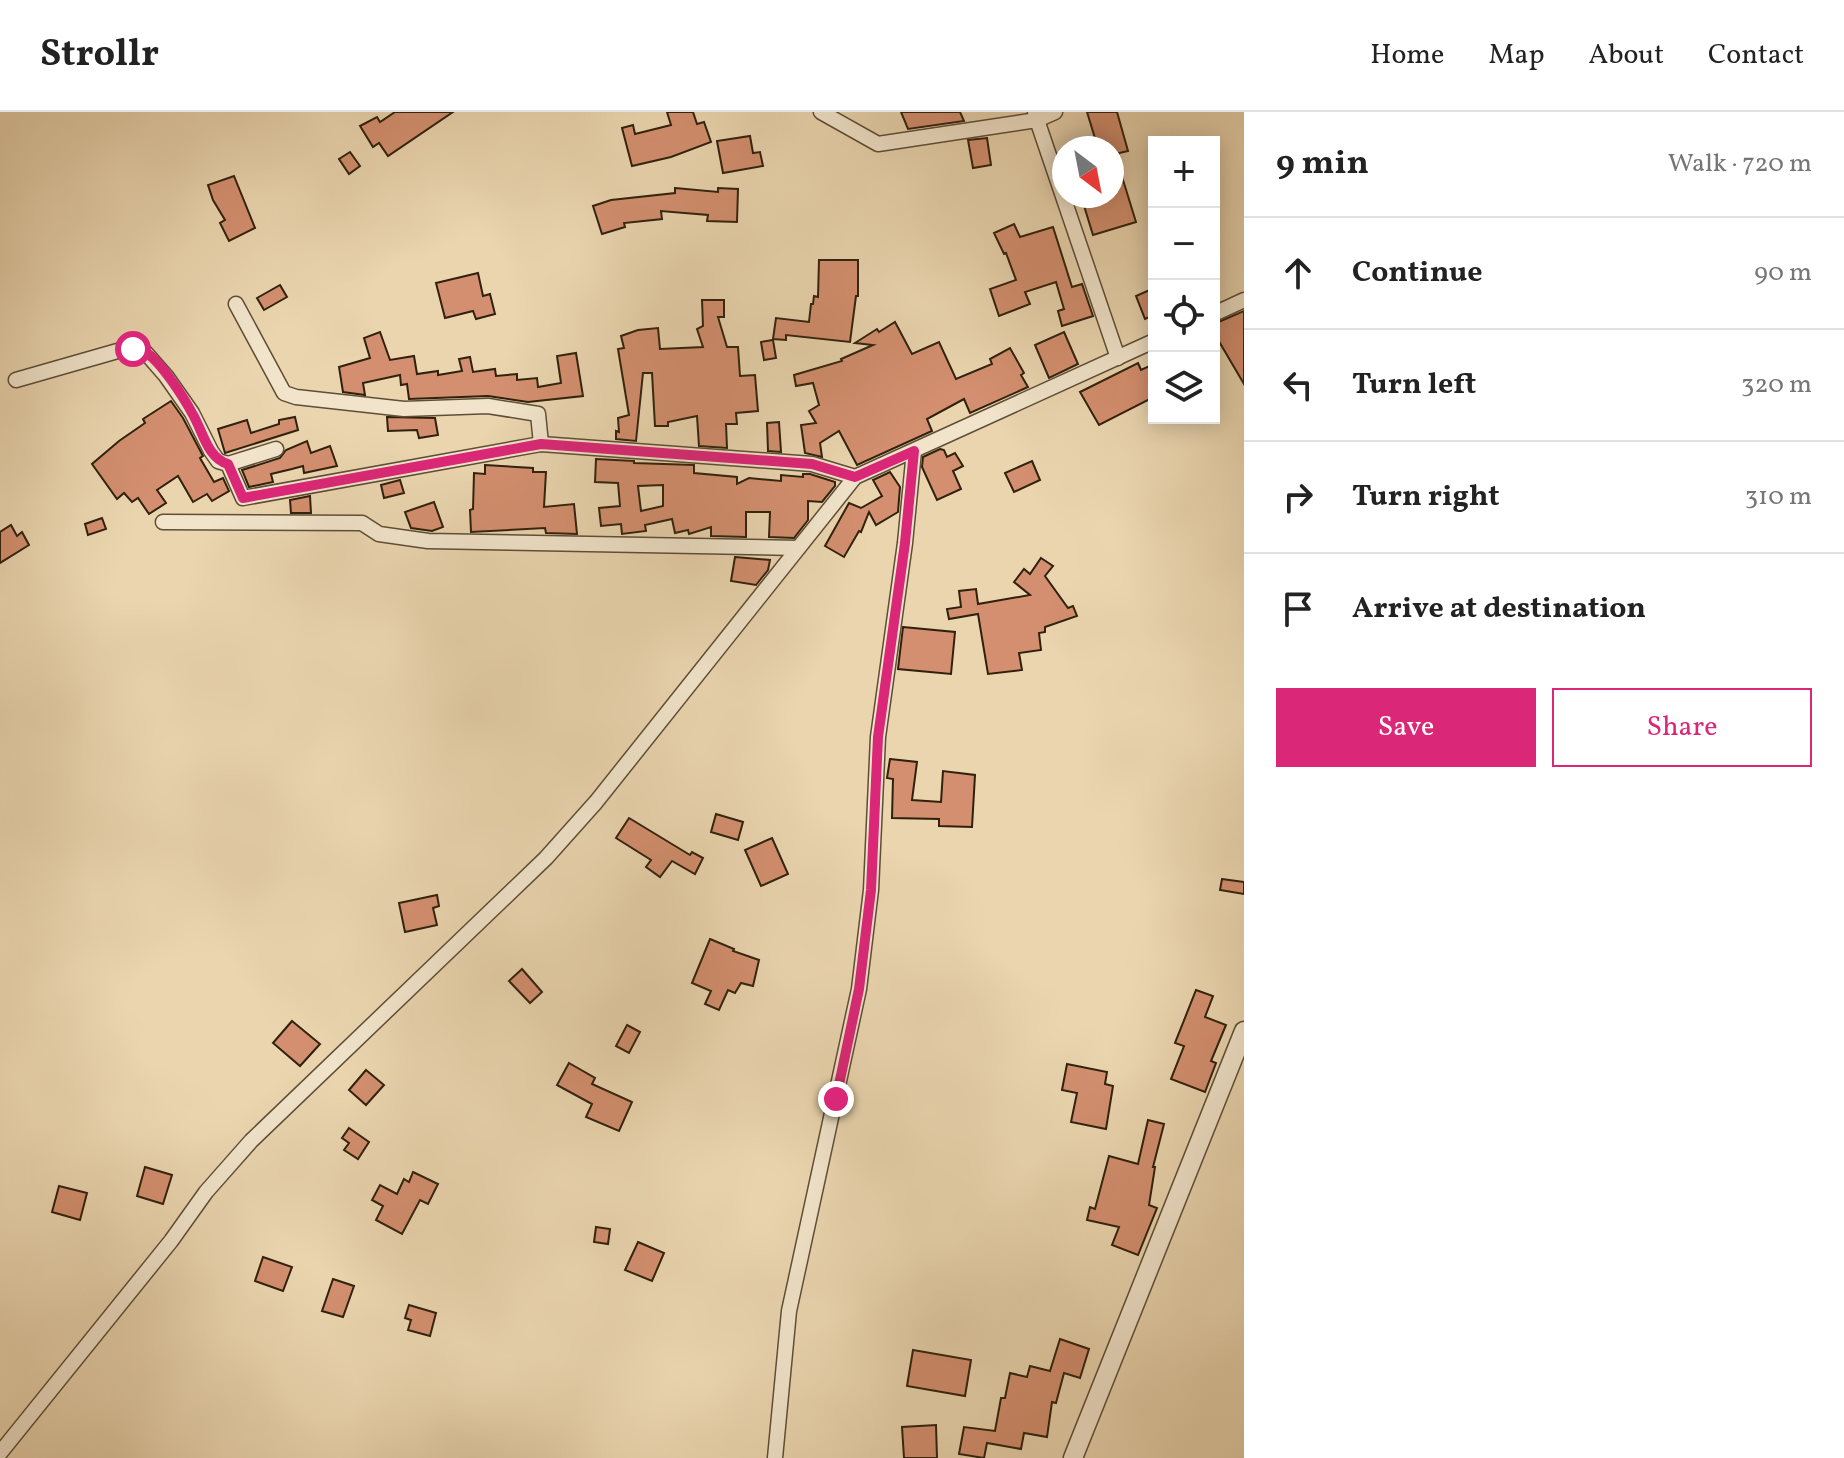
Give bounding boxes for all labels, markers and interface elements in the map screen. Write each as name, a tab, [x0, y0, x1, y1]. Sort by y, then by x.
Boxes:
text: Strollr	[40, 29, 159, 82]
text: Home	[1370, 36, 1444, 75]
text: Map	[1488, 36, 1544, 75]
text: About	[1588, 36, 1664, 75]
text: Contact	[1708, 36, 1804, 75]
north arrow	[1052, 136, 1124, 208]
map controls	[1148, 136, 1220, 424]
button: +	[1148, 136, 1220, 208]
text: 9 min	[1276, 141, 1369, 188]
text: Walk · 720 m	[1668, 146, 1812, 182]
button: −	[1148, 208, 1220, 280]
icon: ahead	[1276, 251, 1320, 295]
text: Continue	[1352, 252, 1483, 294]
text: 90 m	[1754, 255, 1812, 291]
button: locate	[1148, 280, 1220, 352]
route start	[115, 331, 151, 367]
button: layers	[1148, 352, 1220, 424]
icon: left	[1276, 363, 1320, 407]
text: Turn left	[1352, 364, 1476, 406]
text: 320 m	[1741, 367, 1812, 403]
icon: right	[1276, 475, 1320, 519]
text: Turn right	[1352, 476, 1500, 518]
text: 310 m	[1745, 479, 1812, 515]
icon: arrive	[1276, 587, 1320, 631]
text: Arrive at destination	[1352, 588, 1646, 630]
button: Save	[1276, 688, 1536, 767]
button: Share	[1552, 688, 1812, 767]
route end	[818, 1081, 854, 1117]

